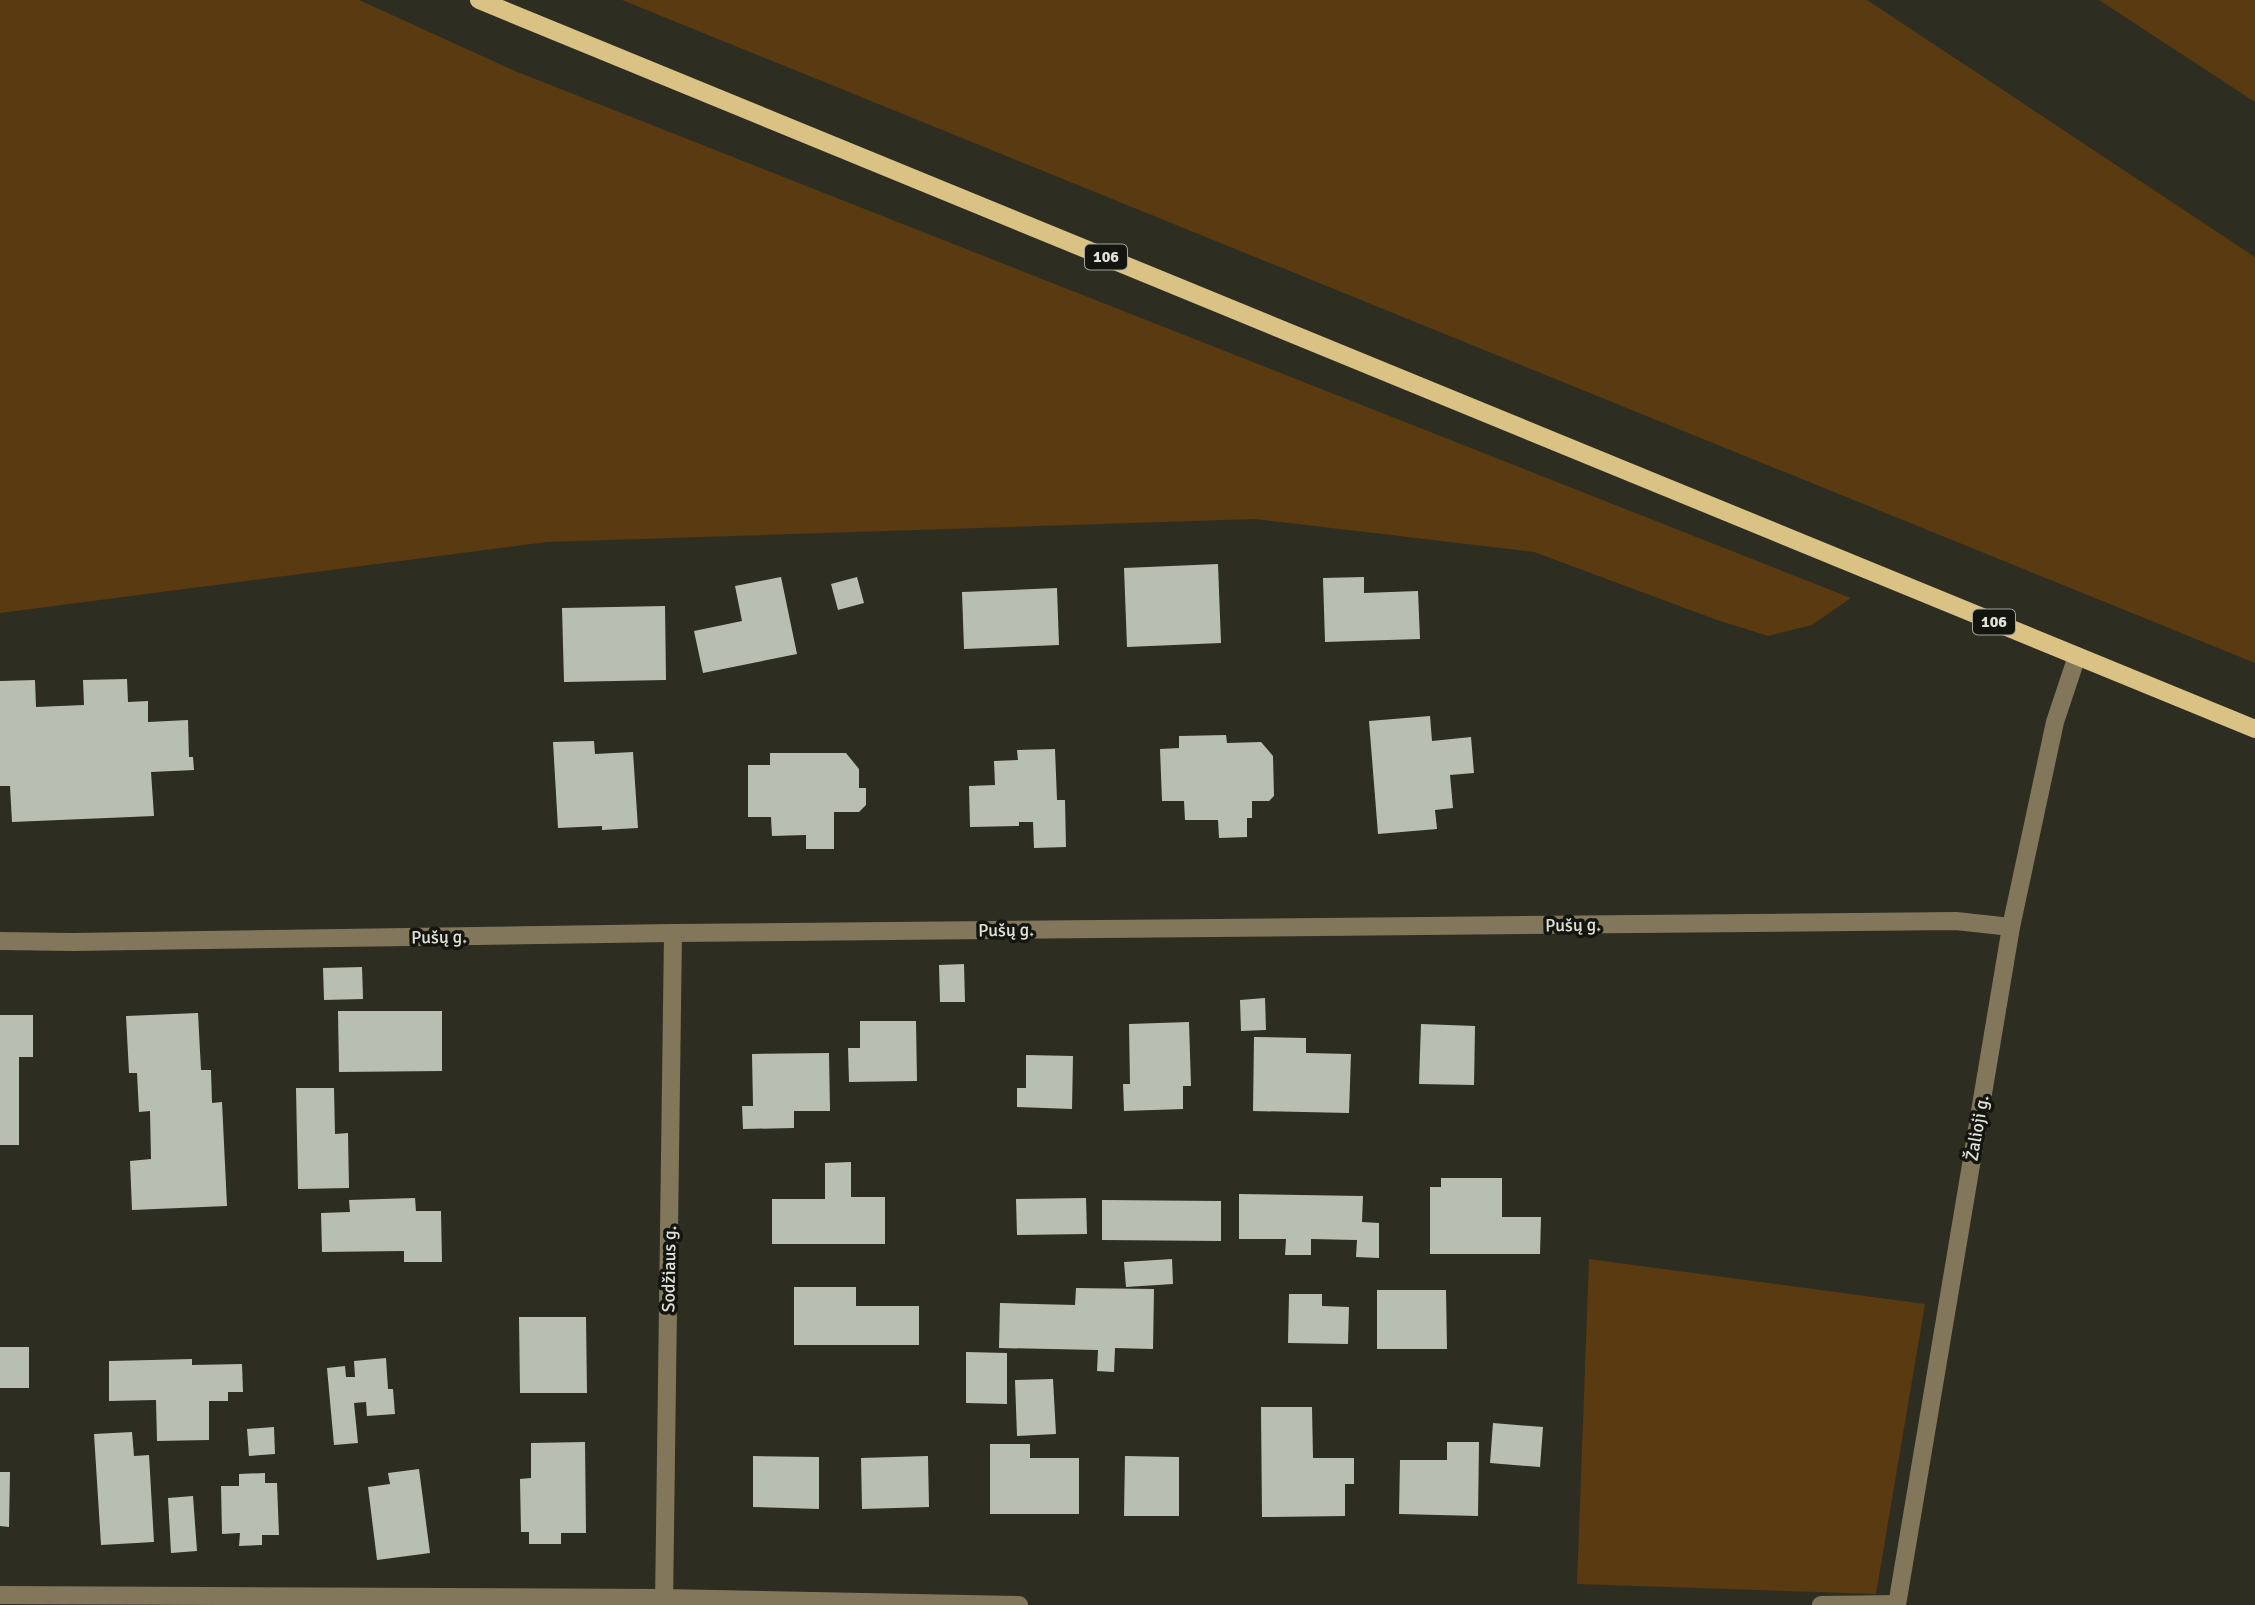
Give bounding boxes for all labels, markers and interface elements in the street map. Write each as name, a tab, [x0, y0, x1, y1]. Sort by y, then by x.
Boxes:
road number: 106	[1085, 244, 1127, 270]
road number: 106	[1973, 610, 2015, 635]
street label: Pušų g.	[1545, 914, 1601, 936]
street label: Pušų g.	[978, 919, 1034, 941]
street label: Pušų g.	[411, 926, 467, 948]
street label: Žalioji g.	[1960, 1093, 1994, 1163]
street label: Sodžiaus g.	[657, 1225, 681, 1313]

